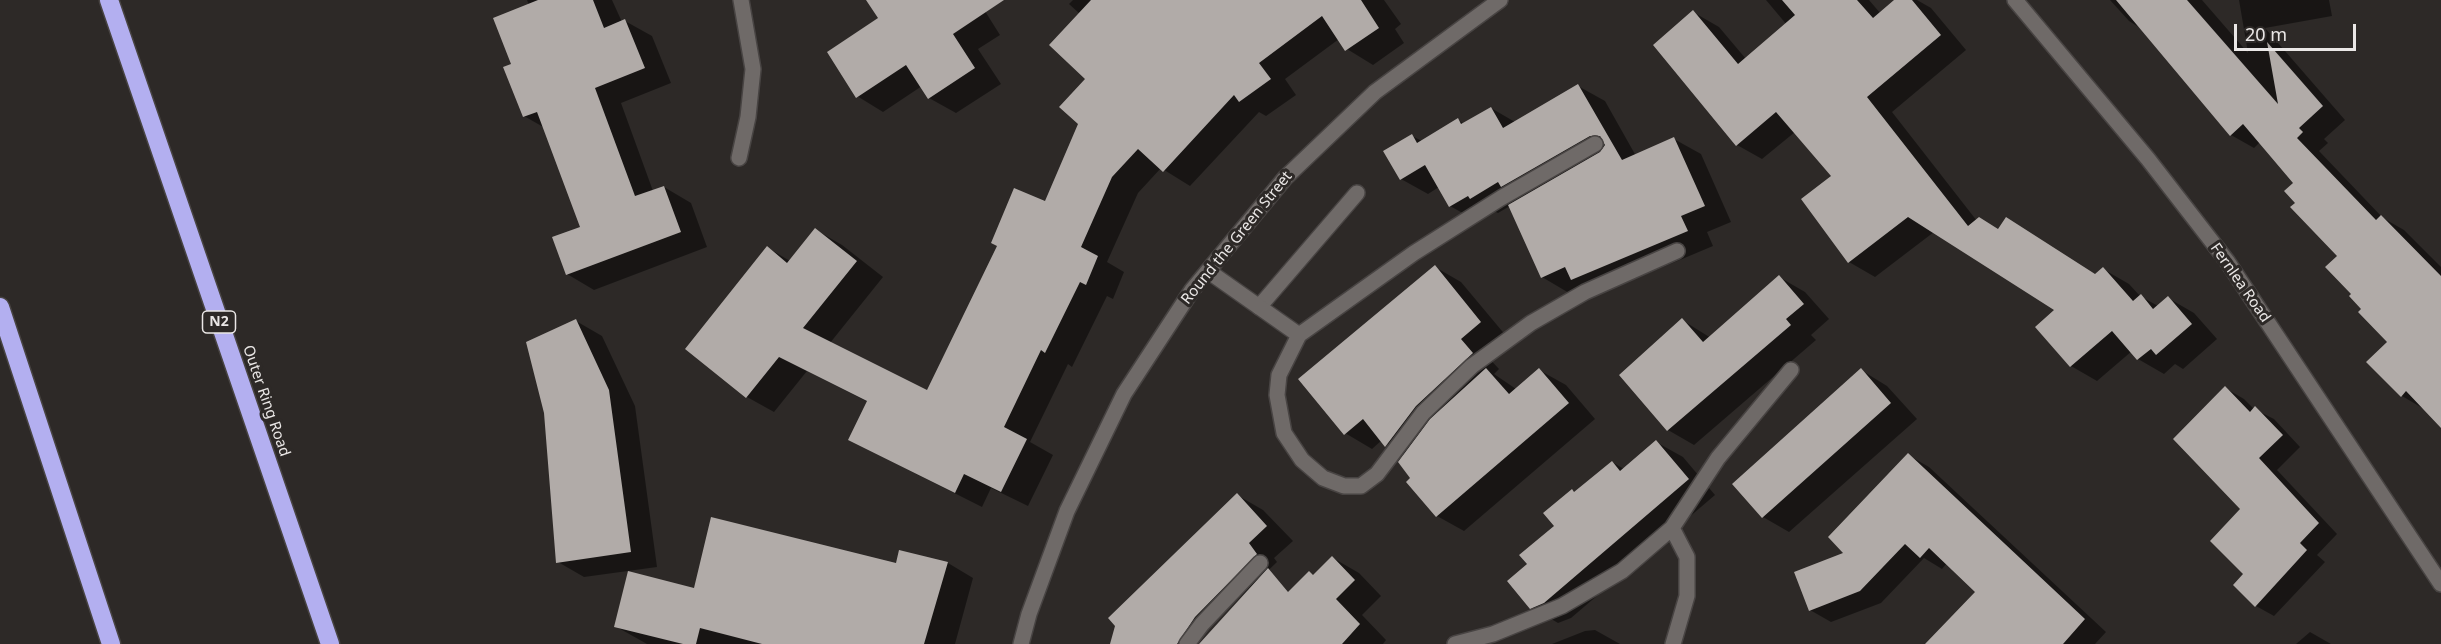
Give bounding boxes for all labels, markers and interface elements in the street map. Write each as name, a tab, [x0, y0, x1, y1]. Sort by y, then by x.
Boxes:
scale bar	[2237, 12, 2358, 50]
text: 20 m	[2245, 22, 2287, 46]
street label: Round the Green Street	[1178, 168, 1296, 308]
street label: Fernlea Road	[2206, 240, 2274, 326]
road number: N2	[202, 311, 236, 333]
street label: Outer Ring Road	[239, 343, 293, 459]

